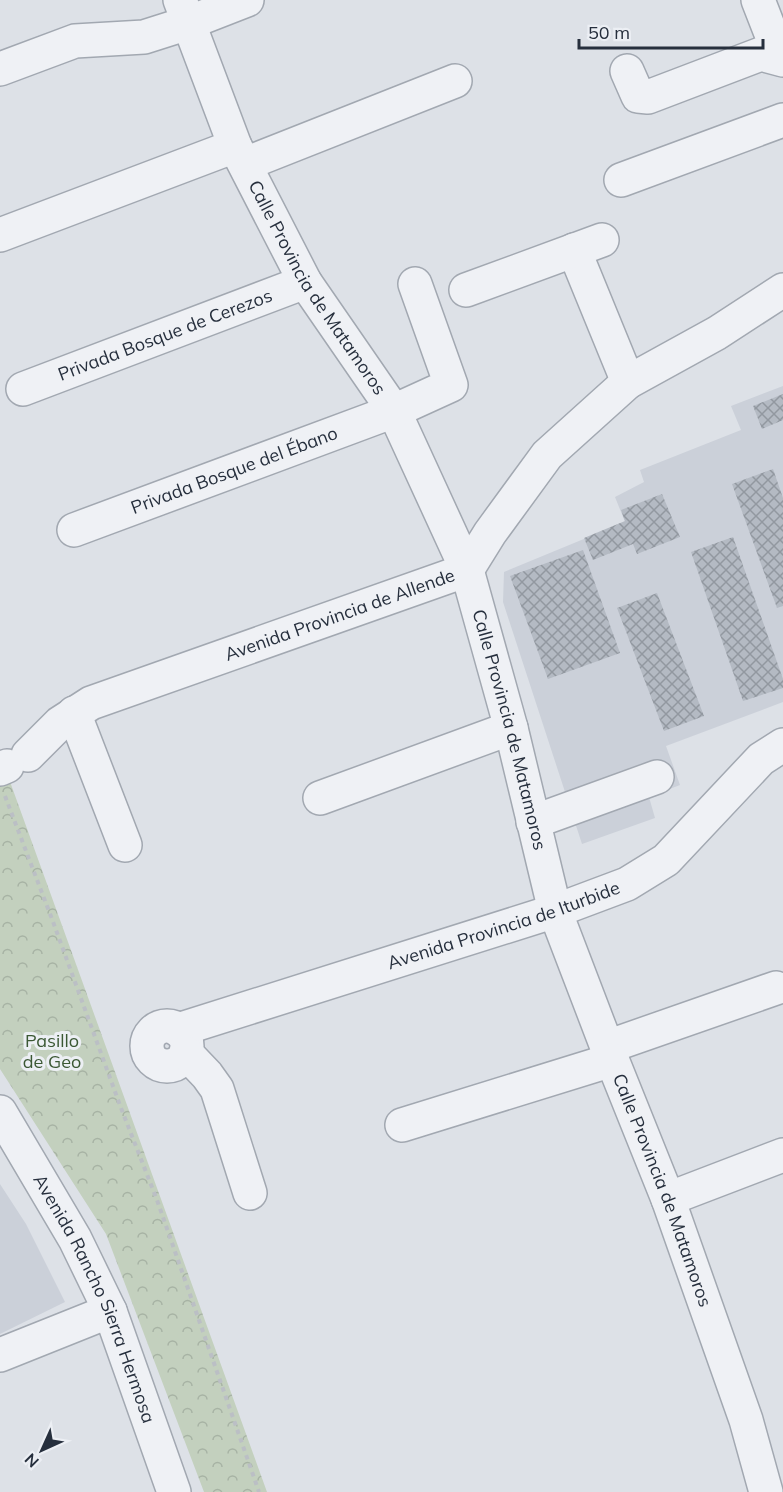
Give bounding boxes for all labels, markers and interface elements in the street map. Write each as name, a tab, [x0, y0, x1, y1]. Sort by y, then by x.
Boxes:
scale bar	[579, 12, 764, 50]
text: 50 m	[588, 21, 630, 44]
street label: Calle Provincia de Matamoros	[244, 176, 391, 399]
street label: Privada Bosque de Cerezos	[55, 283, 275, 386]
street label: Privada Bosque del Ébano	[128, 421, 341, 519]
street label: Avenida Provincia de Allende	[221, 563, 458, 666]
street label: Calle Provincia de Matamoros	[468, 607, 552, 852]
street label: Avenida Provincia de Iturbide	[384, 876, 623, 974]
park label: Pasillo de Geo	[23, 1029, 81, 1073]
street label: Calle Provincia de Matamoros	[608, 1070, 717, 1310]
street label: Avenida Rancho Sierra Hermosa	[28, 1170, 161, 1426]
north arrow	[12, 1420, 72, 1480]
text: N	[20, 1449, 43, 1472]

